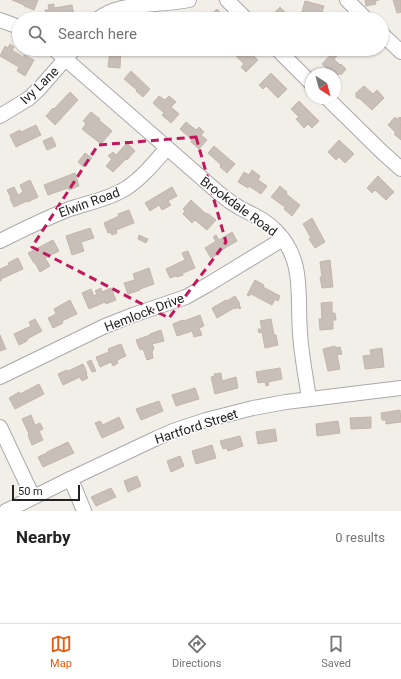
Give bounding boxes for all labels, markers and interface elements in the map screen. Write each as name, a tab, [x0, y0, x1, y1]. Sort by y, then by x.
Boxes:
search box	[12, 12, 389, 56]
icon: search	[26, 23, 48, 45]
text: Search here	[58, 25, 137, 43]
street label: Ivy Lane	[17, 63, 62, 107]
north arrow	[305, 68, 341, 104]
street label: Brookdale Road	[197, 174, 280, 239]
street label: Elwin Road	[57, 185, 122, 220]
street label: Hemlock Drive	[102, 290, 186, 335]
street label: Hartford Street	[153, 406, 240, 447]
scale bar	[12, 483, 80, 502]
text: 50 m	[18, 485, 43, 498]
text: Nearby	[16, 527, 71, 547]
text: 0 results	[335, 530, 385, 545]
tab: Map	[50, 633, 72, 670]
tab: Directions	[172, 633, 221, 670]
tab: Saved	[321, 633, 351, 670]

